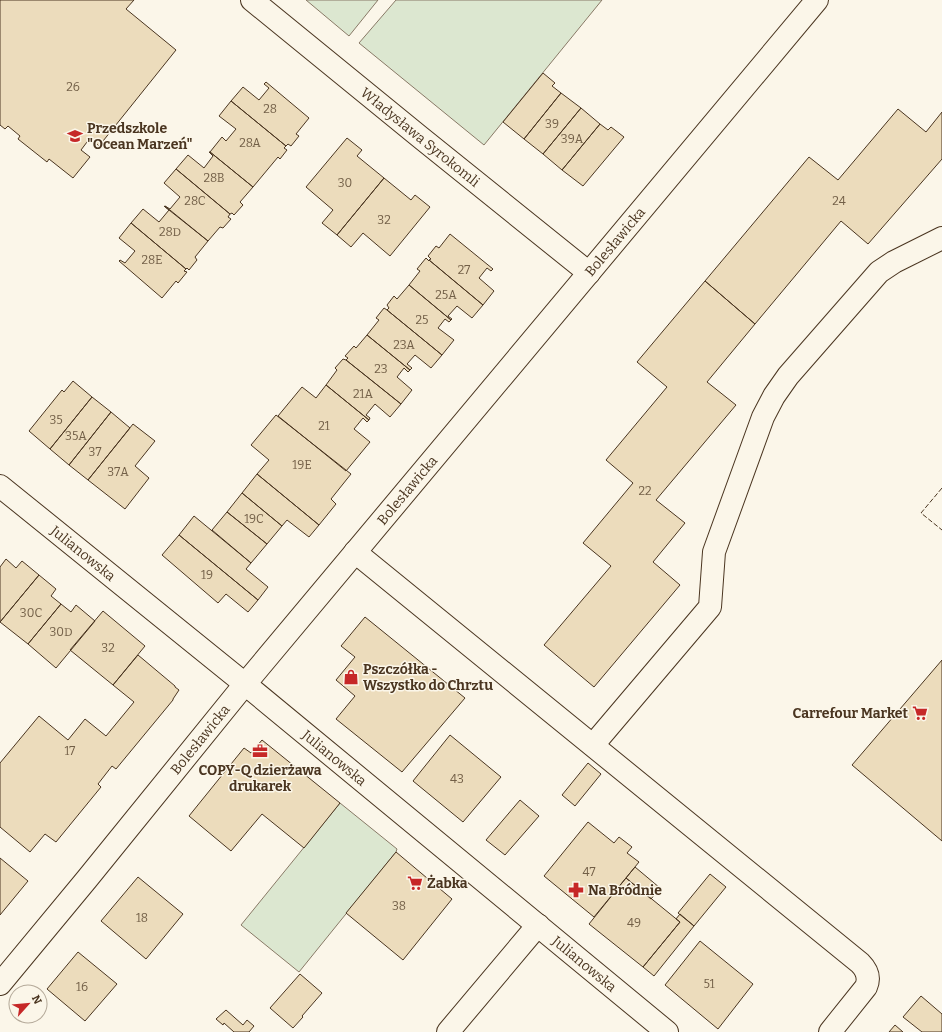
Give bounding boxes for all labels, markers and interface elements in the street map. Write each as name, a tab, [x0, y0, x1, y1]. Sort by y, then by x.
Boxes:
house number: 26	[66, 80, 80, 94]
street label: Władysława Syrokomli	[357, 84, 483, 190]
house number: 28	[263, 102, 277, 116]
house number: 39	[545, 117, 559, 131]
place label: Przedszkole "Ocean Marzeń"	[87, 120, 193, 153]
school or university icon: Przedszkole "Ocean Marzeń"	[66, 127, 84, 145]
house number: 39A	[561, 132, 584, 146]
house number: 28A	[239, 136, 261, 150]
house number: 28B	[203, 171, 225, 185]
house number: 30	[338, 176, 352, 190]
house number: 28C	[184, 194, 206, 208]
house number: 24	[832, 194, 846, 208]
street label: Bolesławicka	[581, 203, 649, 280]
house number: 32	[377, 213, 391, 227]
house number: 28D	[159, 225, 181, 239]
house number: 28E	[142, 253, 162, 267]
house number: 27	[458, 263, 470, 277]
house number: 25A	[435, 288, 457, 302]
house number: 25	[416, 313, 428, 327]
house number: 23A	[393, 338, 415, 352]
house number: 23	[374, 362, 388, 376]
house number: 21A	[353, 387, 373, 401]
house number: 35	[49, 413, 63, 427]
house number: 21	[318, 419, 330, 433]
house number: 35A	[65, 429, 87, 443]
house number: 37	[89, 445, 101, 459]
street label: Bolesławicka	[373, 452, 441, 528]
house number: 19E	[292, 458, 312, 472]
house number: 37A	[107, 465, 129, 479]
house number: 22	[638, 484, 652, 498]
house number: 19C	[244, 512, 264, 526]
street label: Julianowska	[47, 521, 119, 585]
house number: 19	[201, 568, 213, 582]
house number: 30C	[20, 606, 42, 620]
house number: 30D	[49, 625, 73, 639]
house number: 32	[101, 641, 115, 655]
place label: Pszczółka - Wszystko do Chrztu	[363, 661, 493, 694]
shop icon: Pszczółka - Wszystko do Chrztu	[342, 668, 360, 686]
street label: Bolesławicka	[167, 701, 234, 778]
supermarket icon: Carrefour Market	[911, 704, 929, 722]
place label: Carrefour Market	[793, 705, 908, 722]
street label: Julianowska	[298, 726, 370, 789]
office icon: COPY-Q dzierżawa drukarek	[251, 742, 269, 760]
house number: 17	[65, 744, 75, 758]
place label: COPY-Q dzierżawa drukarek	[198, 762, 322, 795]
house number: 43	[450, 772, 464, 786]
house number: 47	[583, 865, 595, 879]
supermarket icon: Żabka	[406, 874, 424, 892]
place label: Żabka	[427, 874, 468, 892]
pharmacy icon: Na Bródnie	[567, 881, 585, 899]
place label: Na Bródnie	[588, 882, 662, 899]
house number: 38	[392, 899, 406, 913]
house number: 18	[136, 911, 148, 925]
house number: 49	[627, 916, 641, 930]
street label: Julianowska	[548, 932, 620, 996]
house number: 51	[703, 977, 715, 991]
house number: 16	[76, 980, 88, 994]
north arrow	[8, 984, 48, 1024]
text: N	[29, 993, 44, 1007]

